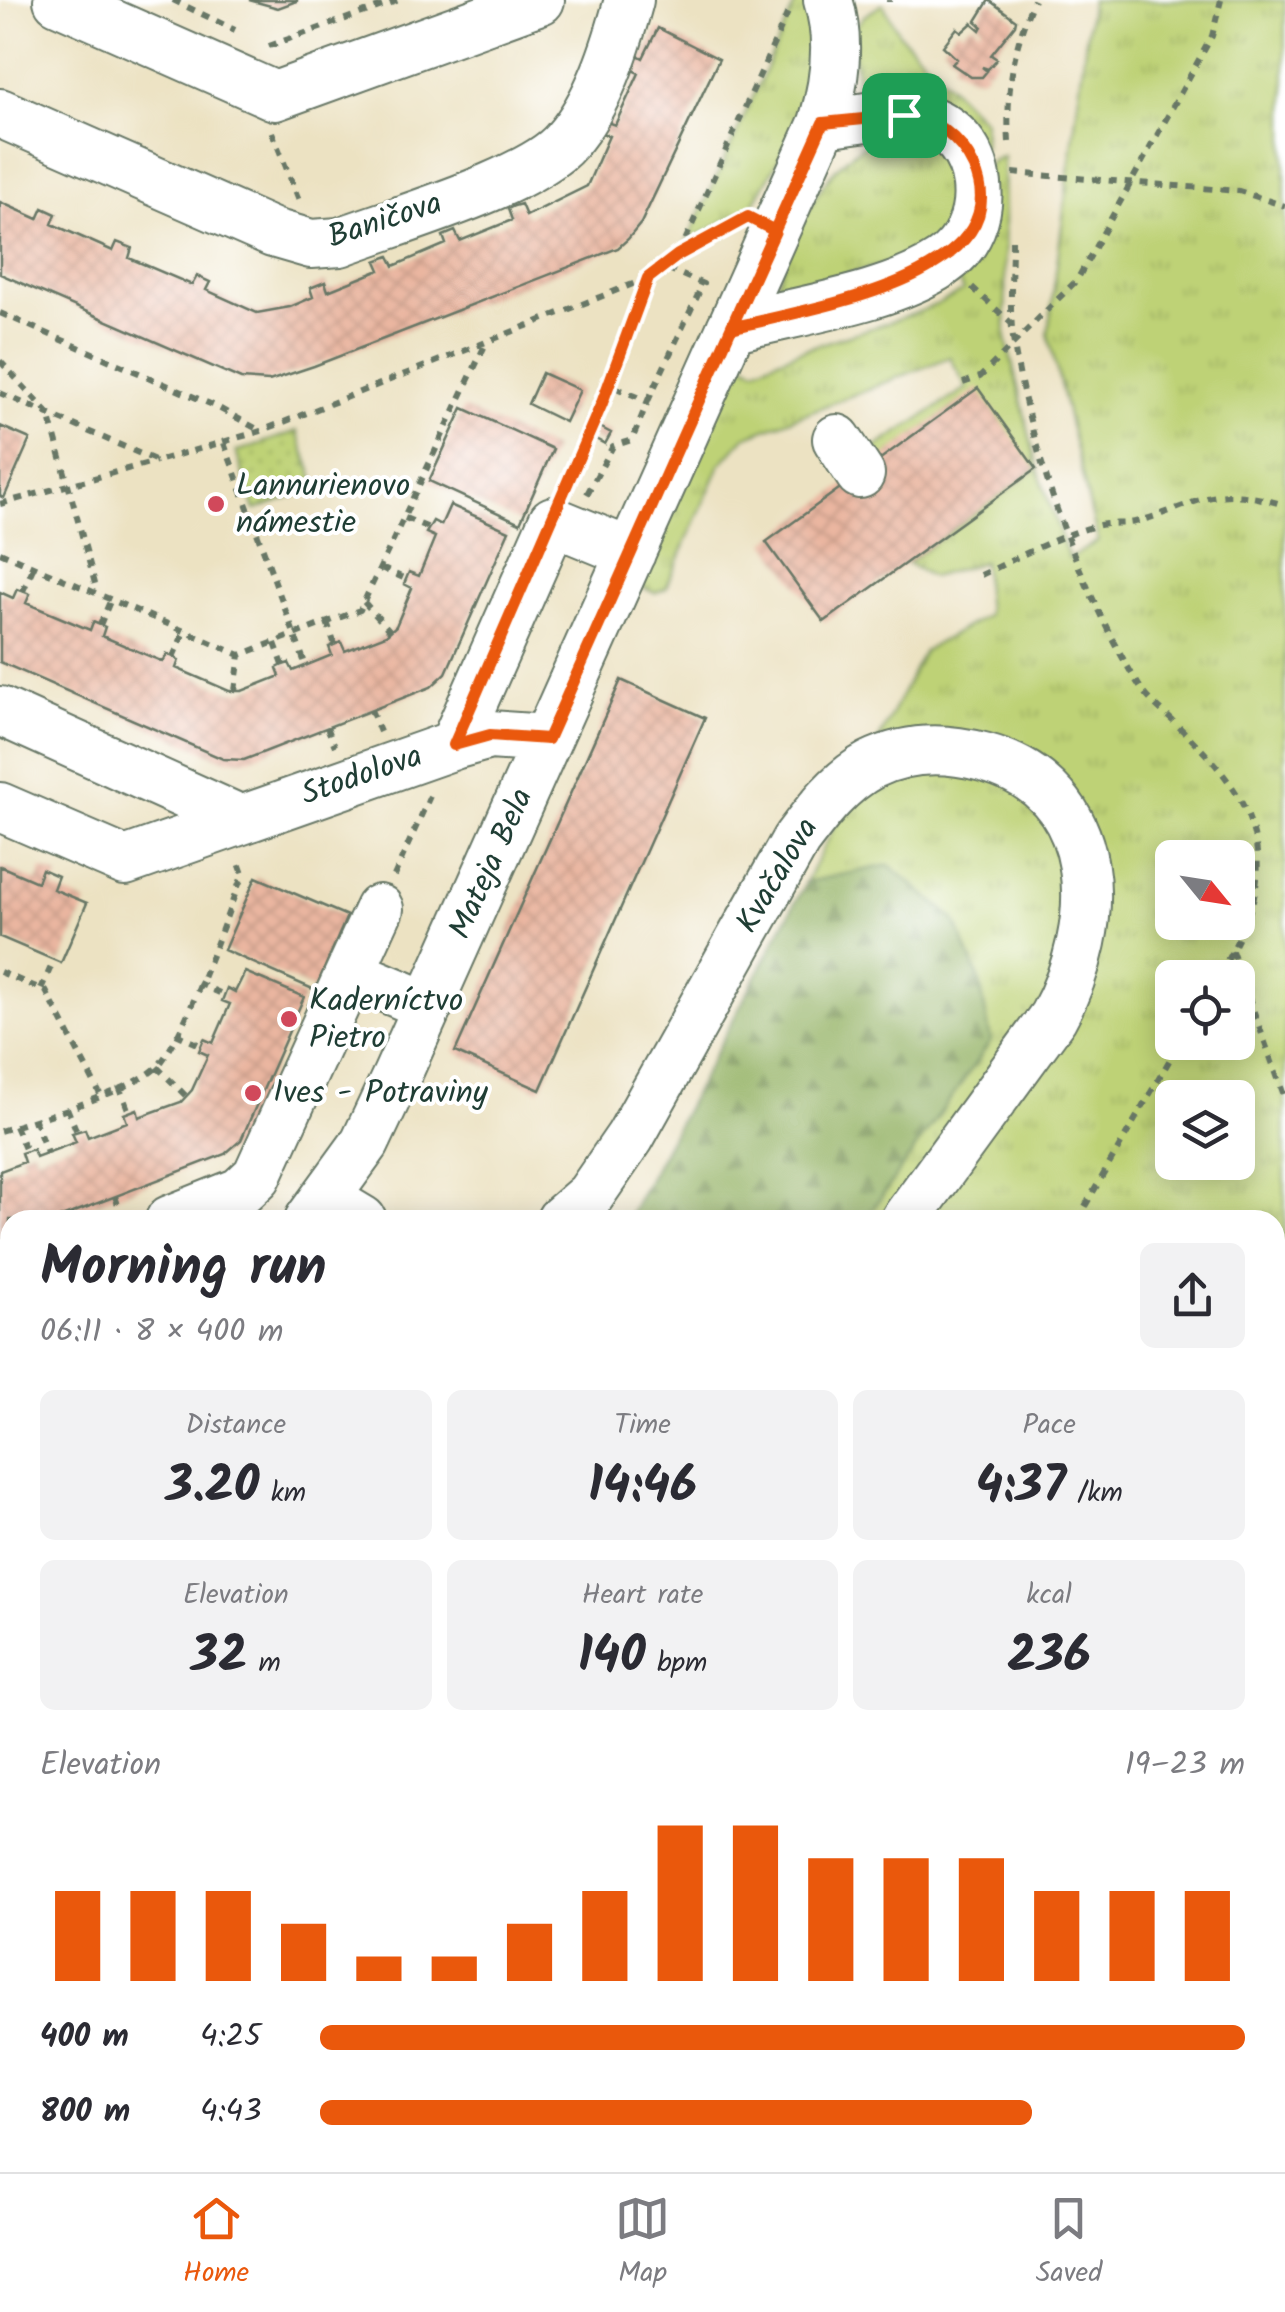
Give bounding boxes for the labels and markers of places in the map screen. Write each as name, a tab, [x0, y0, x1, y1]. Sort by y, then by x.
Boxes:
pin	[862, 73, 947, 158]
place label: Lannurienovo námestie	[236, 461, 410, 549]
marker: Lannurienovo námestie	[205, 493, 227, 515]
place label: Kaderníctvo Pietro	[309, 976, 463, 1064]
marker: Kaderníctvo Pietro	[278, 1008, 300, 1030]
place label: Ives - Potraviny	[273, 1068, 489, 1119]
marker: Ives - Potraviny	[242, 1082, 264, 1104]

